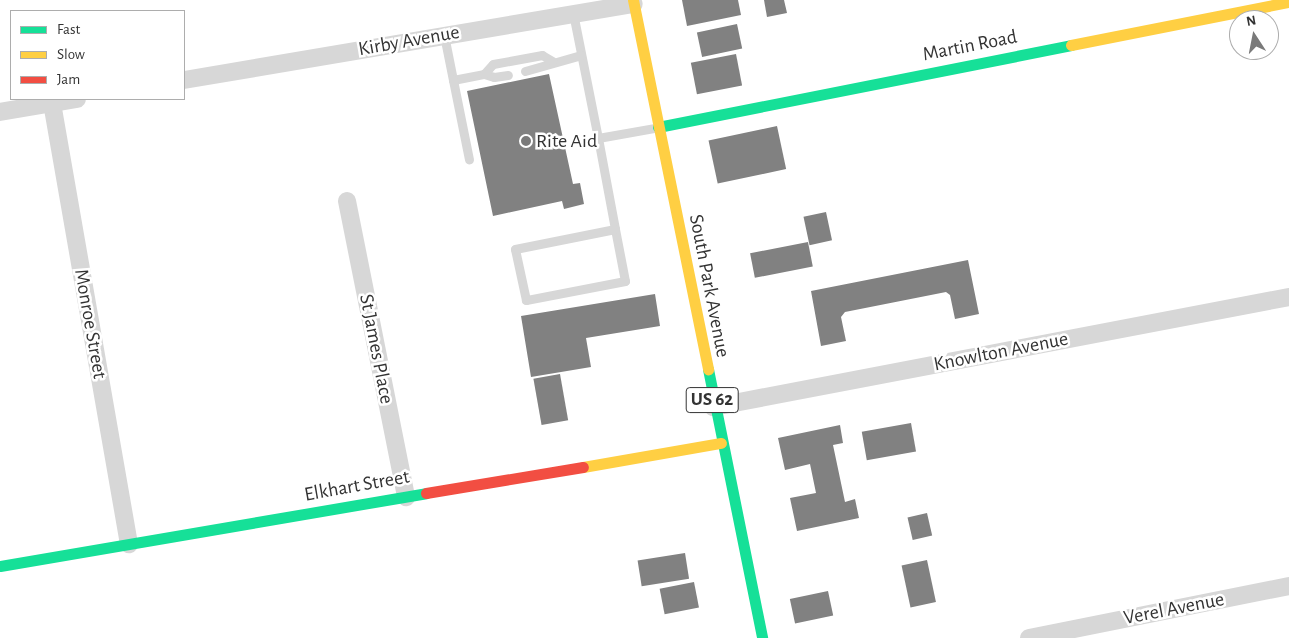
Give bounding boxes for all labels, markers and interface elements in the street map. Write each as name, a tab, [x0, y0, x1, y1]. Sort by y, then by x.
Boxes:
legend	[10, 10, 185, 100]
north arrow	[1229, 10, 1279, 60]
text: N	[1245, 13, 1257, 29]
street label: Kirby Avenue	[356, 20, 462, 62]
text: Fast	[57, 22, 80, 37]
street label: Martin Road	[921, 25, 1019, 67]
text: Slow	[57, 47, 85, 62]
text: Jam	[57, 72, 80, 87]
place label: Rite Aid	[536, 129, 597, 153]
marker: Rite Aid	[520, 135, 532, 147]
street label: South Park Avenue	[683, 212, 735, 360]
street label: Monroe Street	[69, 267, 111, 381]
street label: St James Place	[354, 292, 398, 406]
street label: Knowlton Avenue	[932, 327, 1070, 377]
road number: US 62	[684, 384, 740, 416]
street label: Elkhart Street	[303, 465, 411, 507]
street label: Verel Avenue	[1122, 588, 1226, 630]

